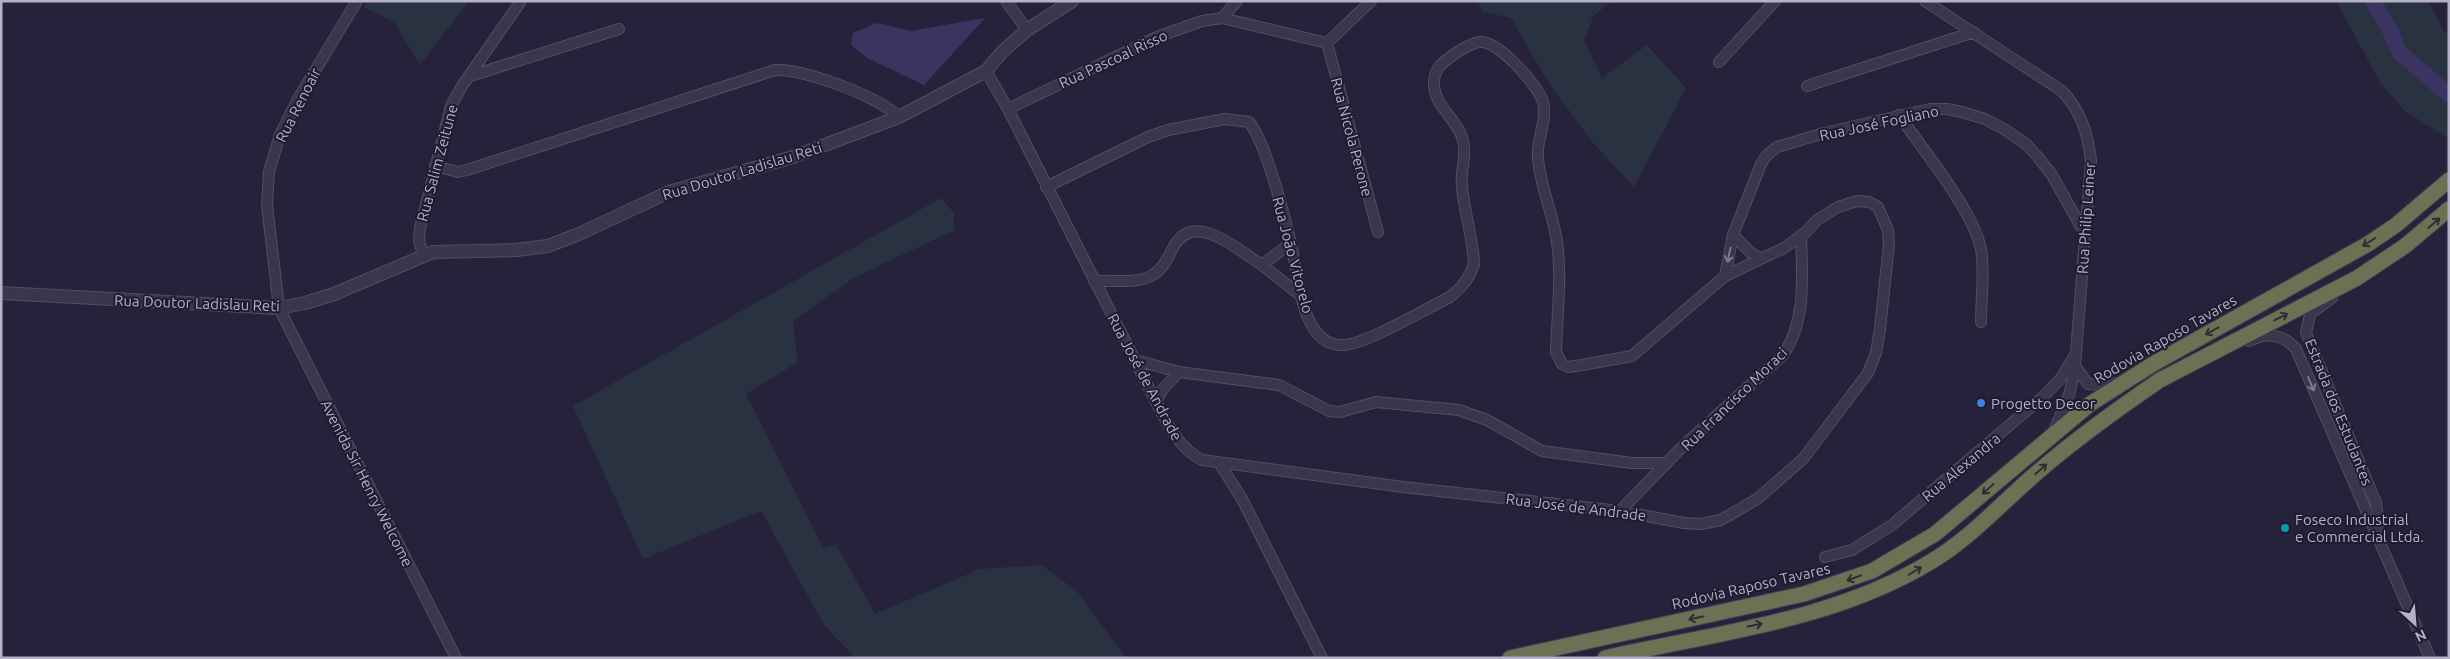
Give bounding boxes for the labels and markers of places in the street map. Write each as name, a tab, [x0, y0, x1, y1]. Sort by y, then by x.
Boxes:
place label: Progetto Decor	[1991, 395, 2096, 412]
marker: Progetto Decor	[1975, 397, 1987, 409]
place label: Foseco Industrial e Commercial Ltda.	[2295, 511, 2424, 545]
marker: Foseco Industrial e Commercial Ltda.	[2279, 522, 2291, 534]

